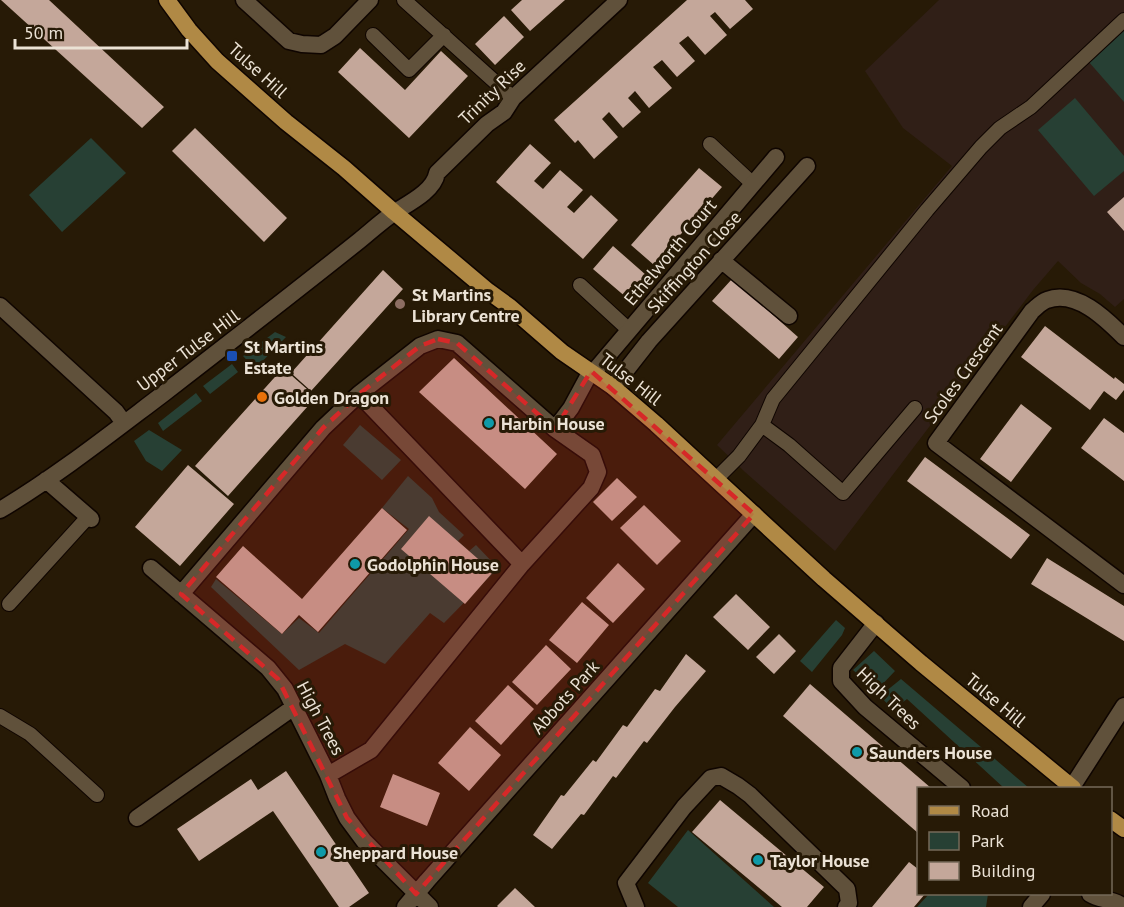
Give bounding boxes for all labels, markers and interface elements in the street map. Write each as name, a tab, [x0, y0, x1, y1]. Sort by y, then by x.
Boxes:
scale bar	[15, 12, 188, 50]
text: 50 m	[24, 21, 63, 44]
street label: Tulse Hill	[224, 37, 293, 103]
street label: Trinity Rise	[454, 54, 530, 130]
street label: Ethelworth Court	[619, 194, 721, 310]
street label: Skiffington Close	[642, 206, 746, 318]
place label: St Martins Library Centre	[412, 283, 520, 327]
marker: St Martins Library Centre	[393, 297, 407, 311]
street label: Upper Tulse Hill	[132, 303, 245, 396]
street label: Scoles Crescent	[919, 318, 1007, 428]
place label: St Martins Estate	[244, 335, 323, 379]
street label: Tulse Hill	[596, 348, 667, 411]
marker: St Martins Estate	[225, 349, 239, 363]
place label: Golden Dragon	[274, 386, 389, 409]
marker: Golden Dragon	[255, 390, 269, 404]
place label: Harbin House	[501, 412, 605, 435]
marker: Harbin House	[482, 416, 496, 430]
place label: Godolphin House	[367, 553, 499, 576]
marker: Godolphin House	[348, 557, 362, 571]
street label: Abbots Park	[526, 655, 604, 739]
street label: High Trees	[852, 662, 926, 734]
street label: Tulse Hill	[961, 668, 1032, 732]
street label: High Trees	[292, 677, 350, 759]
place label: Saunders House	[869, 741, 992, 764]
marker: Saunders House	[850, 745, 864, 759]
legend	[917, 787, 1112, 895]
text: Road	[971, 799, 1009, 822]
text: Park	[971, 829, 1004, 852]
place label: Sheppard House	[333, 841, 458, 864]
marker: Sheppard House	[314, 845, 328, 859]
place label: Taylor House	[770, 849, 870, 872]
marker: Taylor House	[751, 853, 765, 867]
text: Building	[971, 859, 1035, 882]

